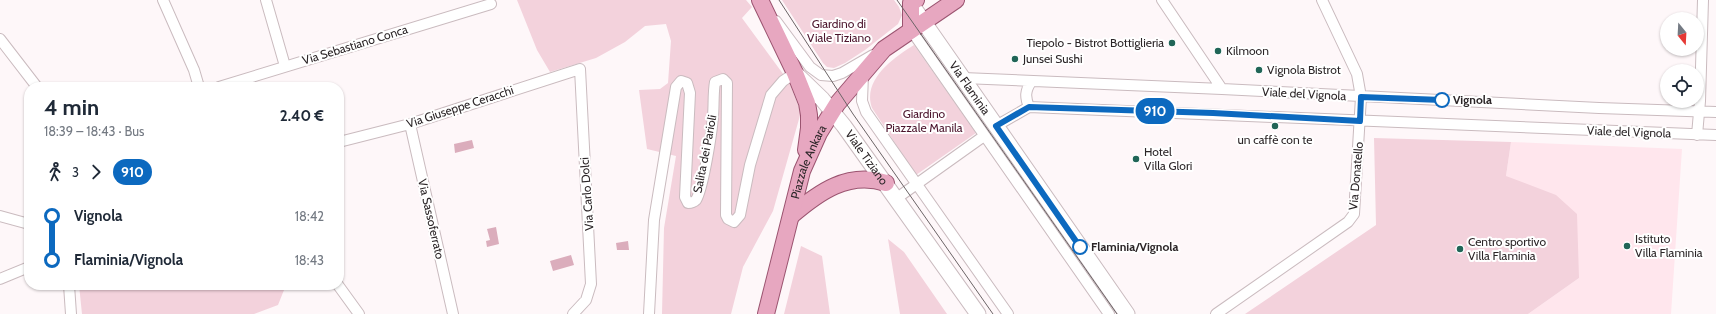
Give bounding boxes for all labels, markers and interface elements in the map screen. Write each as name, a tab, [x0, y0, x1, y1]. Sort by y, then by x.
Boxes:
north arrow	[1660, 12, 1704, 56]
map controls	[1660, 12, 1704, 108]
park label: Giardino di Viale Tiziano	[807, 16, 871, 45]
street label: Via Sebastiano Conca	[300, 21, 410, 68]
place label: Tiepolo - Bistrot Bottiglieria	[1026, 35, 1164, 50]
marker: Tiepolo - Bistrot Bottiglieria	[1167, 38, 1177, 48]
place label: Kilmoon	[1226, 43, 1269, 58]
marker: Kilmoon	[1213, 46, 1223, 56]
place label: Junsei Sushi	[1022, 51, 1083, 66]
marker: Junsei Sushi	[1010, 54, 1020, 64]
street label: Via Flaminia	[946, 58, 994, 118]
place label: Vignola Bistrot	[1267, 62, 1341, 77]
button: locate	[1660, 64, 1704, 108]
marker: Vignola Bistrot	[1254, 65, 1264, 75]
street label: Via Giuseppe Ceracchi	[404, 82, 515, 131]
street label: Viale del Vignola	[1262, 84, 1347, 103]
marker: Vignola	[1434, 92, 1450, 108]
place label: Vignola	[1453, 92, 1492, 107]
text: 4 min	[44, 94, 99, 121]
line badge: 910	[1132, 98, 1178, 124]
text: 910	[1144, 102, 1166, 120]
park label: Giardino Piazzale Manila	[885, 106, 963, 135]
text: 2.40 €	[280, 107, 324, 125]
street label: Salita dei Parioli	[690, 113, 719, 194]
marker: un caffè con te	[1270, 121, 1280, 131]
street label: Piazzale Ankara	[787, 122, 829, 201]
text: 18:39 – 18:43 · Bus	[44, 123, 144, 139]
street label: Viale del Vignola	[1587, 123, 1672, 140]
street label: Viale Tiziano	[842, 127, 892, 188]
place label: un caffè con te	[1237, 132, 1313, 147]
street label: Via Donatello	[1345, 141, 1366, 211]
place label: Hotel Villa Glori	[1144, 144, 1192, 173]
marker: Hotel Villa Glori	[1131, 154, 1141, 164]
street label: Via Carlo Dolci	[576, 157, 597, 231]
icon: walk	[44, 161, 66, 183]
icon: forward	[85, 161, 107, 183]
text: 910	[121, 163, 144, 181]
text: 3	[72, 164, 79, 180]
street label: Via Sassoferrato	[415, 177, 448, 261]
text: Vignola	[74, 207, 123, 225]
text: 18:42	[295, 208, 324, 224]
place label: Istituto Villa Flaminia	[1635, 231, 1703, 260]
place label: Centro sportivo Villa Flaminia	[1468, 234, 1546, 263]
marker: Flaminia/Vignola	[1072, 239, 1088, 255]
place label: Flaminia/Vignola	[1091, 239, 1178, 254]
marker: Istituto Villa Flaminia	[1622, 241, 1632, 251]
marker: Centro sportivo Villa Flaminia	[1455, 244, 1465, 254]
text: Flaminia/Vignola	[74, 251, 183, 269]
text: 18:43	[295, 252, 324, 268]

